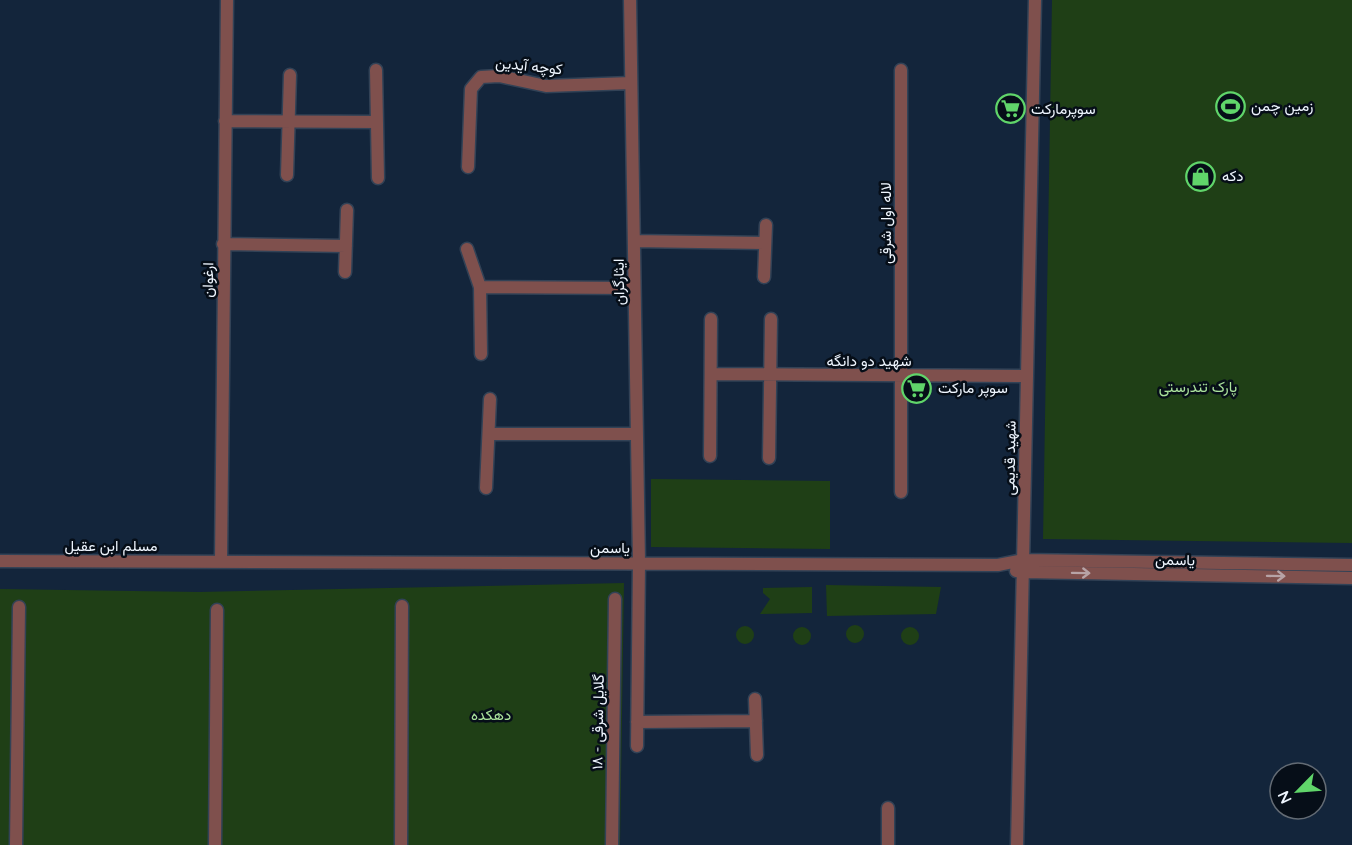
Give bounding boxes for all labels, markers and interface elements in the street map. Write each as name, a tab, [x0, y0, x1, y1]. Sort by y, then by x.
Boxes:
street label: کوچه آیدین	[494, 53, 564, 80]
sports icon: زمین چمن	[1214, 90, 1246, 122]
supermarket icon: سوپرمارکت	[994, 93, 1026, 125]
place label: زمین چمن	[1251, 96, 1313, 116]
place label: سوپرمارکت	[1031, 99, 1096, 119]
shop icon: دکه	[1185, 160, 1217, 192]
place label: دکه	[1222, 166, 1243, 185]
street label: لاله اول شرقی	[876, 182, 896, 264]
street label: ایثارگران	[609, 259, 628, 305]
street label: ارغوان	[198, 262, 217, 298]
street label: شهید دو دانگه	[826, 351, 912, 370]
supermarket icon: سوپر مارکت	[901, 372, 933, 404]
park label: پارک تندرستی	[1159, 377, 1237, 397]
place label: سوپر مارکت	[938, 378, 1008, 398]
street label: شهید قدیمی	[999, 420, 1021, 496]
street label: مسلم ابن عقیل	[64, 536, 158, 556]
street label: یاسمن	[590, 538, 630, 558]
street label: یاسمن	[1155, 550, 1195, 570]
one-way arrow	[1071, 567, 1091, 579]
one-way arrow	[1266, 571, 1286, 582]
street label: گلایل شرقی - ۱۸	[587, 674, 609, 770]
park label: دهکده	[471, 705, 511, 724]
north arrow	[1268, 761, 1328, 821]
text: N	[1273, 788, 1296, 807]

